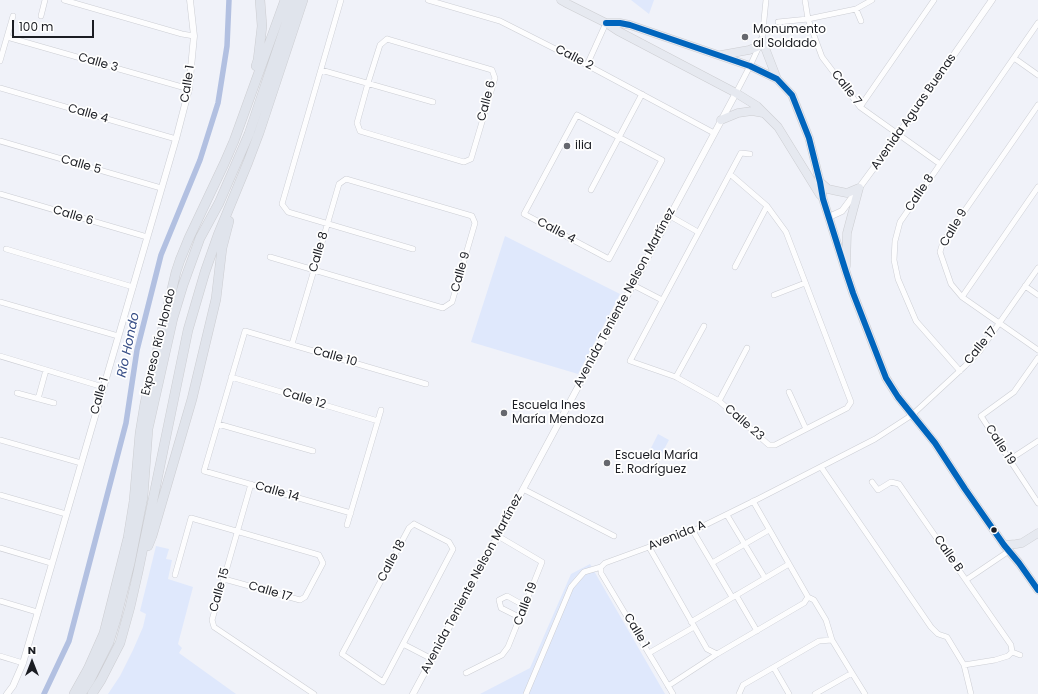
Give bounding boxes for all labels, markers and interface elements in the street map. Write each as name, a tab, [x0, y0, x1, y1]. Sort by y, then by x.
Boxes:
scale bar	[14, 12, 96, 38]
text: 100 m	[19, 18, 53, 35]
place label: Monumento al Soldado	[753, 23, 826, 51]
marker: Monumento al Soldado	[740, 32, 750, 42]
street label: Calle 2	[553, 42, 595, 74]
street label: Calle 3	[76, 50, 120, 76]
street label: Avenida Aguas Buenas	[868, 51, 960, 173]
street label: Calle 1	[178, 64, 198, 104]
street label: Calle 7	[828, 68, 864, 108]
street label: Calle 6	[475, 79, 499, 123]
street label: Calle 4	[66, 101, 110, 127]
place label: ilia	[575, 139, 592, 153]
marker: ilia	[562, 141, 572, 151]
street label: Calle 5	[59, 152, 103, 178]
street label: Calle 8	[902, 172, 938, 214]
street label: Calle 6	[51, 203, 95, 229]
street label: Avenida Teniente Nelson Martínez	[571, 206, 679, 390]
street label: Calle 9	[937, 207, 971, 249]
street label: Calle 4	[534, 215, 578, 247]
street label: Calle 8	[306, 230, 332, 274]
street label: Calle 9	[448, 250, 474, 294]
street label: Expreso Río Hondo	[139, 287, 179, 397]
water label: Río Hondo	[115, 311, 143, 379]
street label: Calle 17	[961, 324, 1001, 368]
street label: Calle 10	[311, 344, 359, 370]
street label: Calle 1	[88, 376, 112, 416]
street label: Calle 12	[281, 386, 327, 412]
place label: Escuela Ines María Mendoza	[512, 399, 604, 427]
street label: Calle 23	[721, 402, 767, 444]
marker: Escuela Ines María Mendoza	[499, 408, 509, 418]
street label: Calle 19	[982, 422, 1018, 468]
place label: Escuela María E. Rodríguez	[615, 449, 698, 477]
marker: Escuela María E. Rodríguez	[602, 458, 612, 468]
street label: Calle 14	[253, 479, 301, 505]
street label: Avenida Teniente Nelson Martínez	[418, 492, 526, 676]
street label: Avenida A	[646, 518, 708, 554]
unlabelled marker	[989, 525, 999, 535]
street label: Calle B	[930, 533, 966, 575]
street label: Calle 18	[375, 538, 409, 584]
street label: Calle 15	[207, 566, 233, 614]
street label: Calle 17	[247, 579, 293, 605]
street label: Calle 19	[511, 580, 541, 628]
street label: Calle 1	[620, 611, 652, 651]
north arrow	[12, 642, 52, 682]
text: N	[28, 642, 36, 658]

